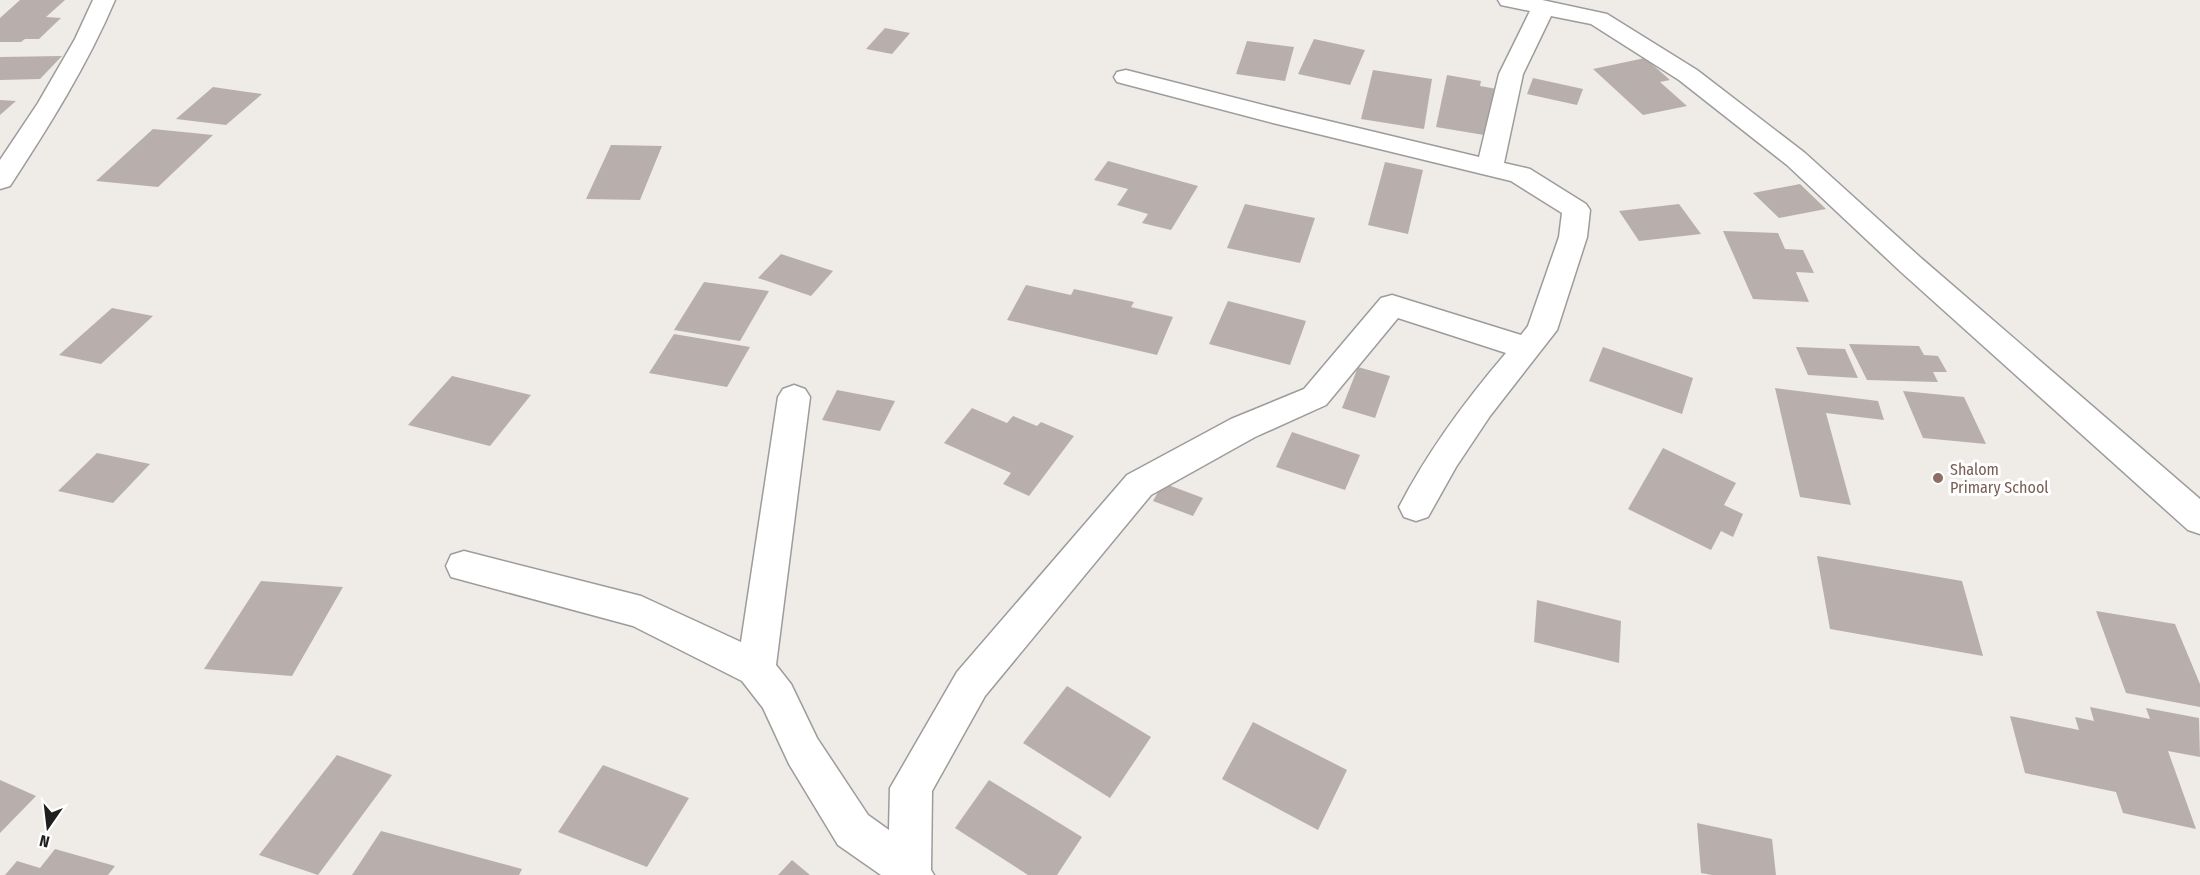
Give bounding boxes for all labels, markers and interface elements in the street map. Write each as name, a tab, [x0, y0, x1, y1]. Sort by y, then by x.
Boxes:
place label: Shalom Primary School	[1950, 460, 2049, 497]
marker: Shalom Primary School	[1931, 471, 1945, 485]
north arrow	[18, 797, 78, 857]
text: N	[38, 831, 51, 851]

